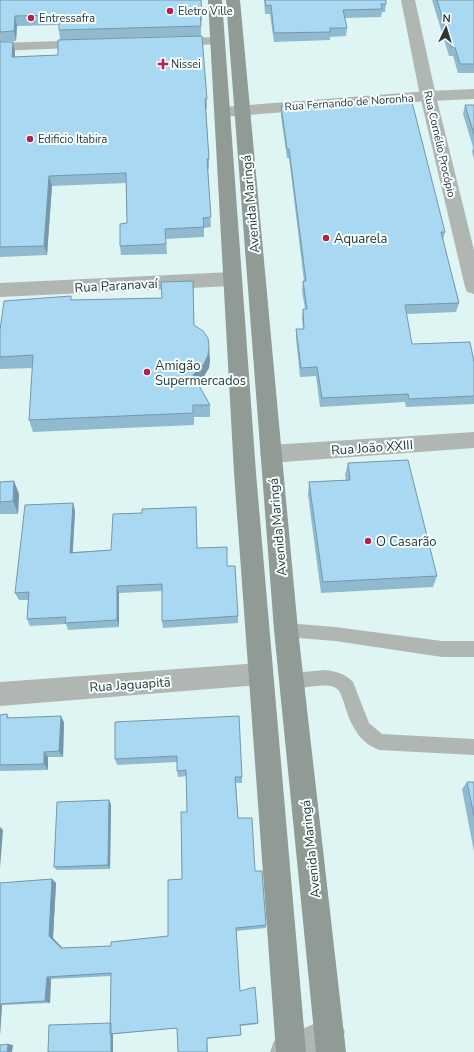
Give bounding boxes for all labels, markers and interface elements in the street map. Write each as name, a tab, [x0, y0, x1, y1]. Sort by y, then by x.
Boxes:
place label: Eletro Ville	[178, 4, 233, 19]
marker: Eletro Ville	[165, 6, 175, 16]
north arrow	[426, 8, 466, 48]
place label: Entressafra	[39, 11, 95, 26]
text: N	[442, 11, 451, 26]
marker: Entressafra	[26, 13, 36, 23]
place label: Nissei	[171, 57, 201, 72]
marker: Nissei	[158, 59, 168, 69]
street label: Rua Cornélio Procópio	[420, 89, 459, 199]
street label: Rua Fernando de Noronha	[284, 91, 414, 114]
place label: Edificio Itabira	[38, 132, 107, 147]
marker: Edificio Itabira	[25, 134, 35, 144]
street label: Avenida Maringá	[238, 154, 264, 254]
place label: Aquarela	[334, 230, 387, 248]
marker: Aquarela	[321, 233, 331, 243]
street label: Rua Paranavaí	[74, 275, 159, 297]
place label: Amigão Supermercados	[155, 357, 246, 390]
marker: Amigão Supermercados	[142, 367, 152, 377]
street label: Rua João XXIII	[331, 436, 414, 460]
street label: Avenida Maringá	[265, 477, 291, 577]
place label: O Casarão	[376, 533, 437, 551]
marker: O Casarão	[363, 536, 373, 546]
street label: Rua Jaguapitã	[89, 673, 171, 697]
street label: Avenida Maringá	[297, 799, 325, 899]

